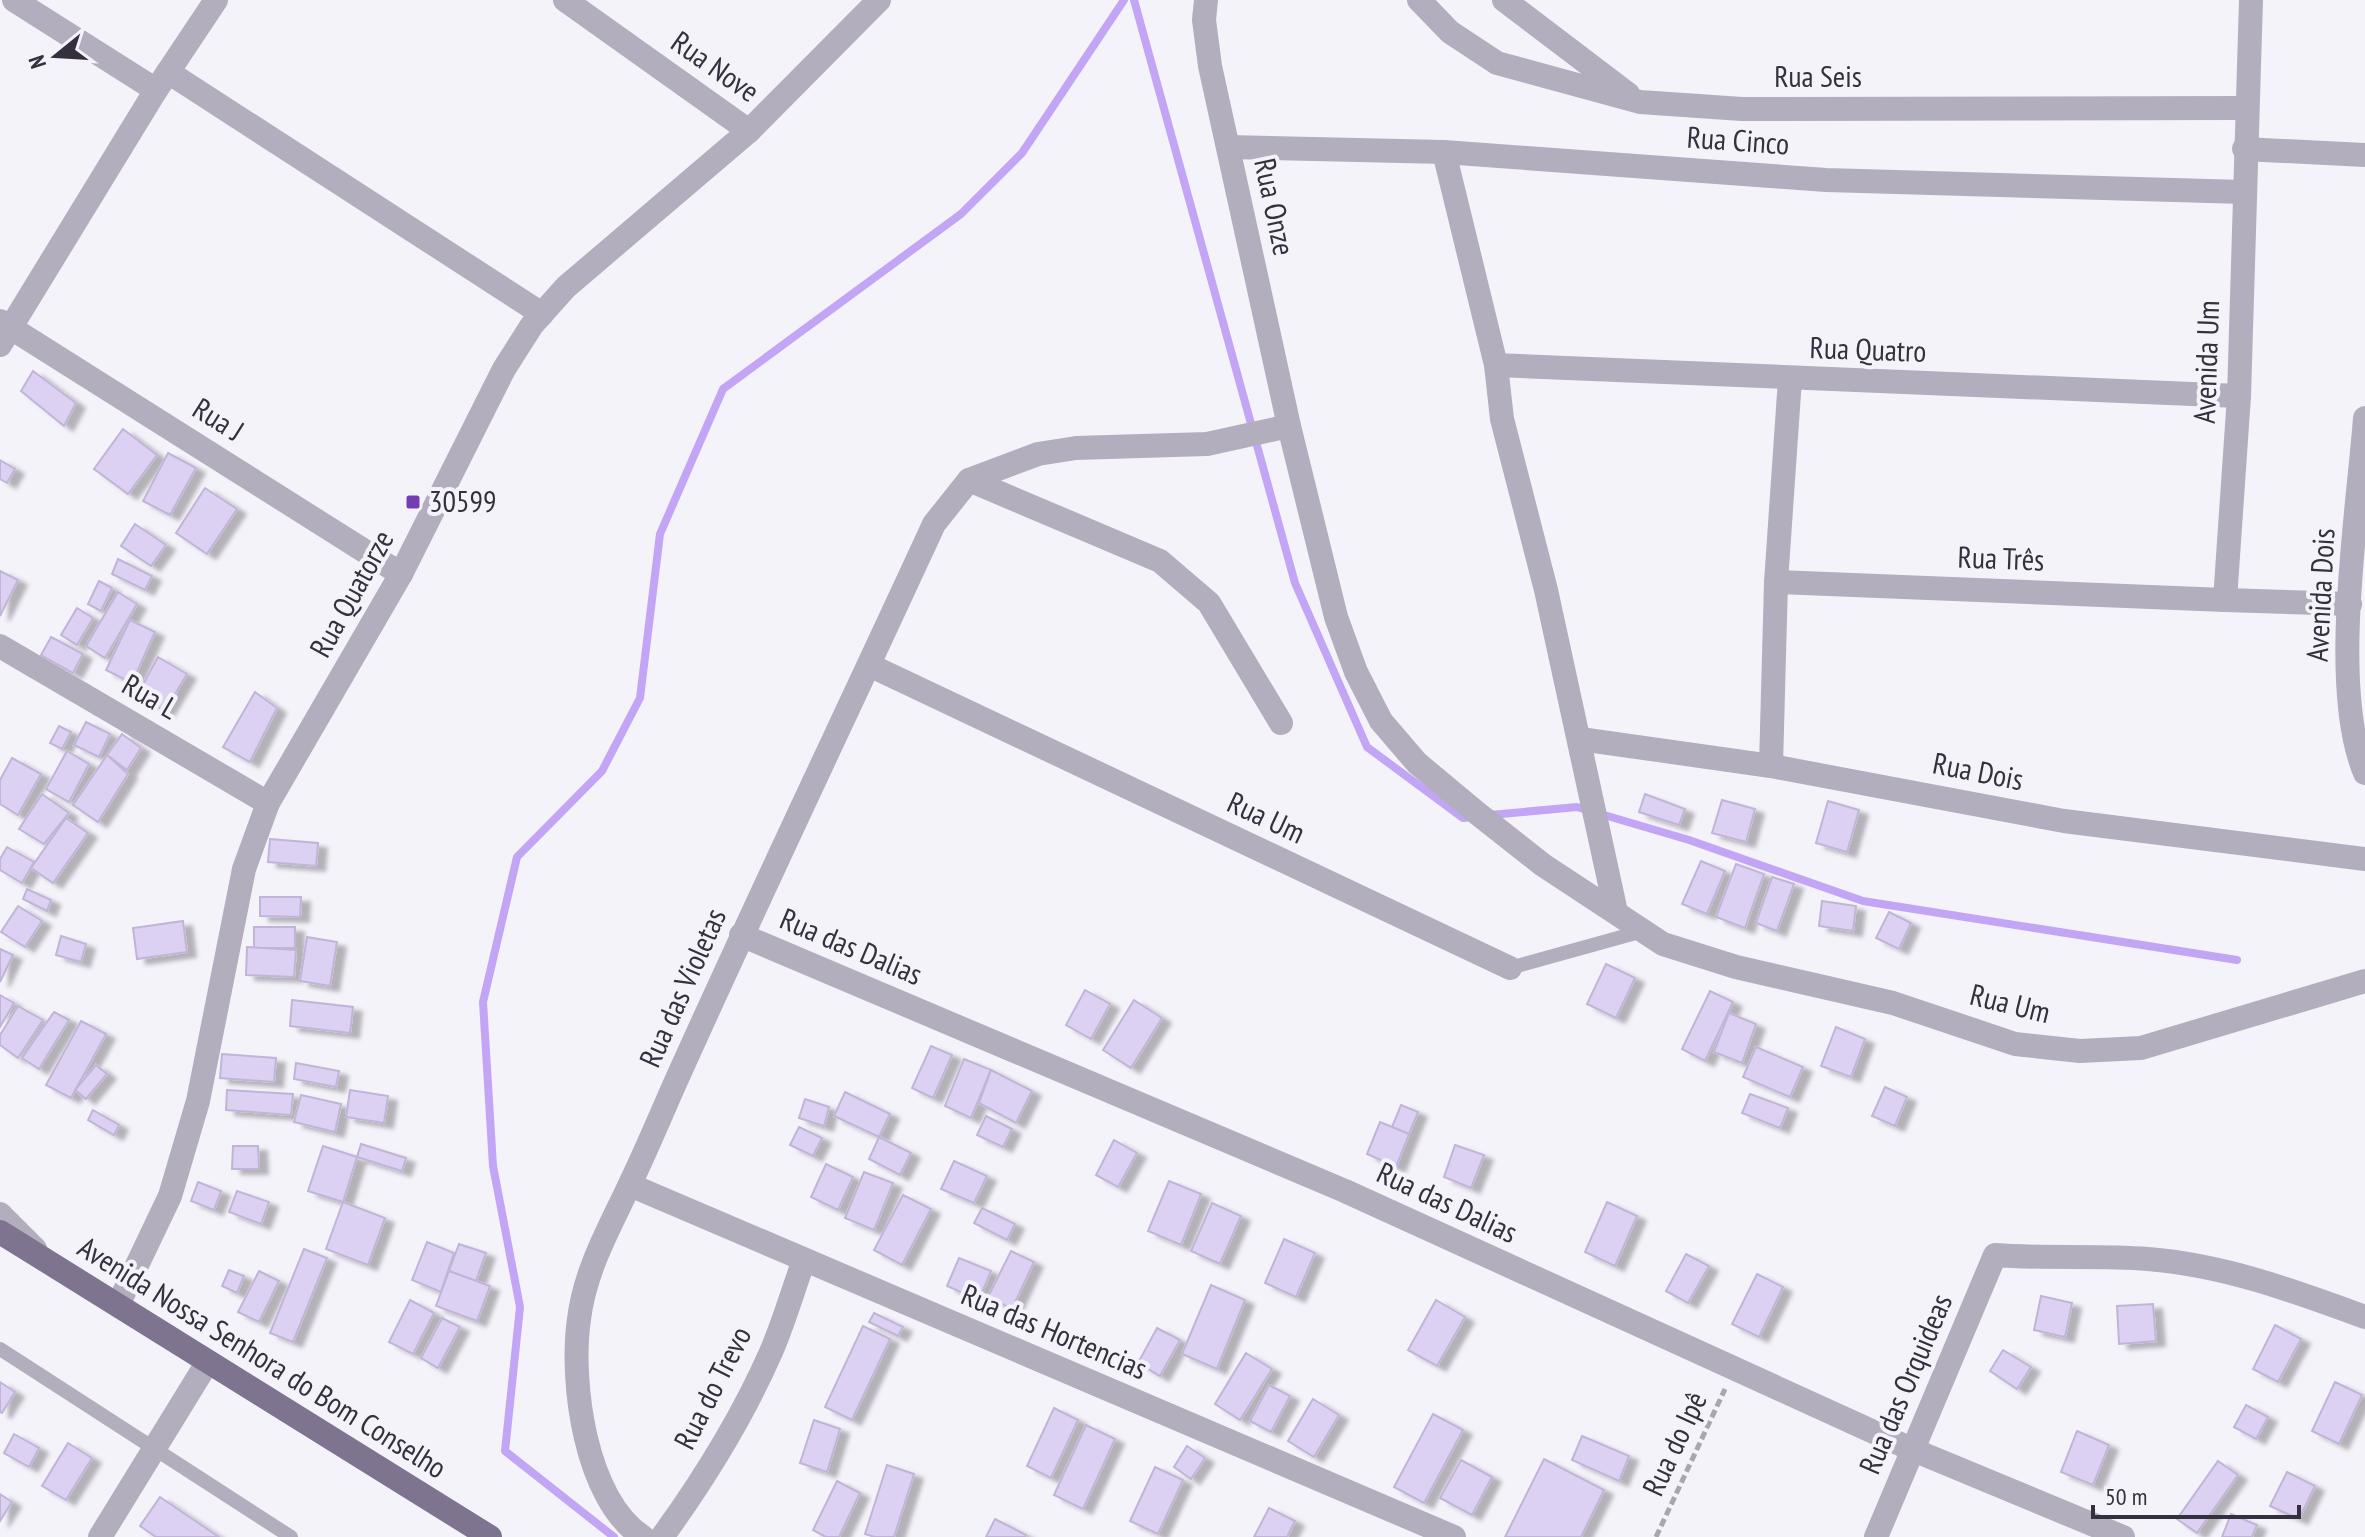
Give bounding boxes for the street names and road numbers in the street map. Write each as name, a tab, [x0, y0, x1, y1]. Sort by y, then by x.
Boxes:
street label: Rua Nove	[664, 22, 767, 110]
street label: Rua Seis	[1774, 56, 1862, 95]
street label: Rua Cinco	[1686, 116, 1791, 163]
street label: Rua Onze	[1246, 155, 1305, 259]
street label: Avenida Um	[2184, 300, 2227, 424]
street label: Rua Quatro	[1809, 327, 1927, 370]
street label: Rua J	[186, 388, 252, 449]
street label: Rua Quatorze	[300, 523, 402, 664]
street label: Avenida Dois	[2297, 527, 2342, 663]
street label: Rua Três	[1957, 537, 2045, 579]
street label: Rua L	[116, 664, 186, 727]
street label: Rua Dois	[1930, 743, 2027, 798]
street label: Rua Um	[1222, 782, 1312, 851]
street label: Rua das Dalias	[775, 898, 929, 993]
street label: Rua das Violetas	[629, 902, 734, 1073]
street label: Rua Um	[1966, 974, 2054, 1031]
street label: Rua das Dalias	[1371, 1152, 1524, 1251]
street label: Avenida Nossa Senhora do Bom Conselho	[71, 1227, 454, 1486]
street label: Rua das Hortencias	[956, 1274, 1153, 1387]
street label: Rua das Orquideas	[1849, 1287, 1960, 1479]
street label: Rua do Trevo	[664, 1319, 759, 1455]
street label: Rua do Ipê	[1633, 1385, 1715, 1502]

